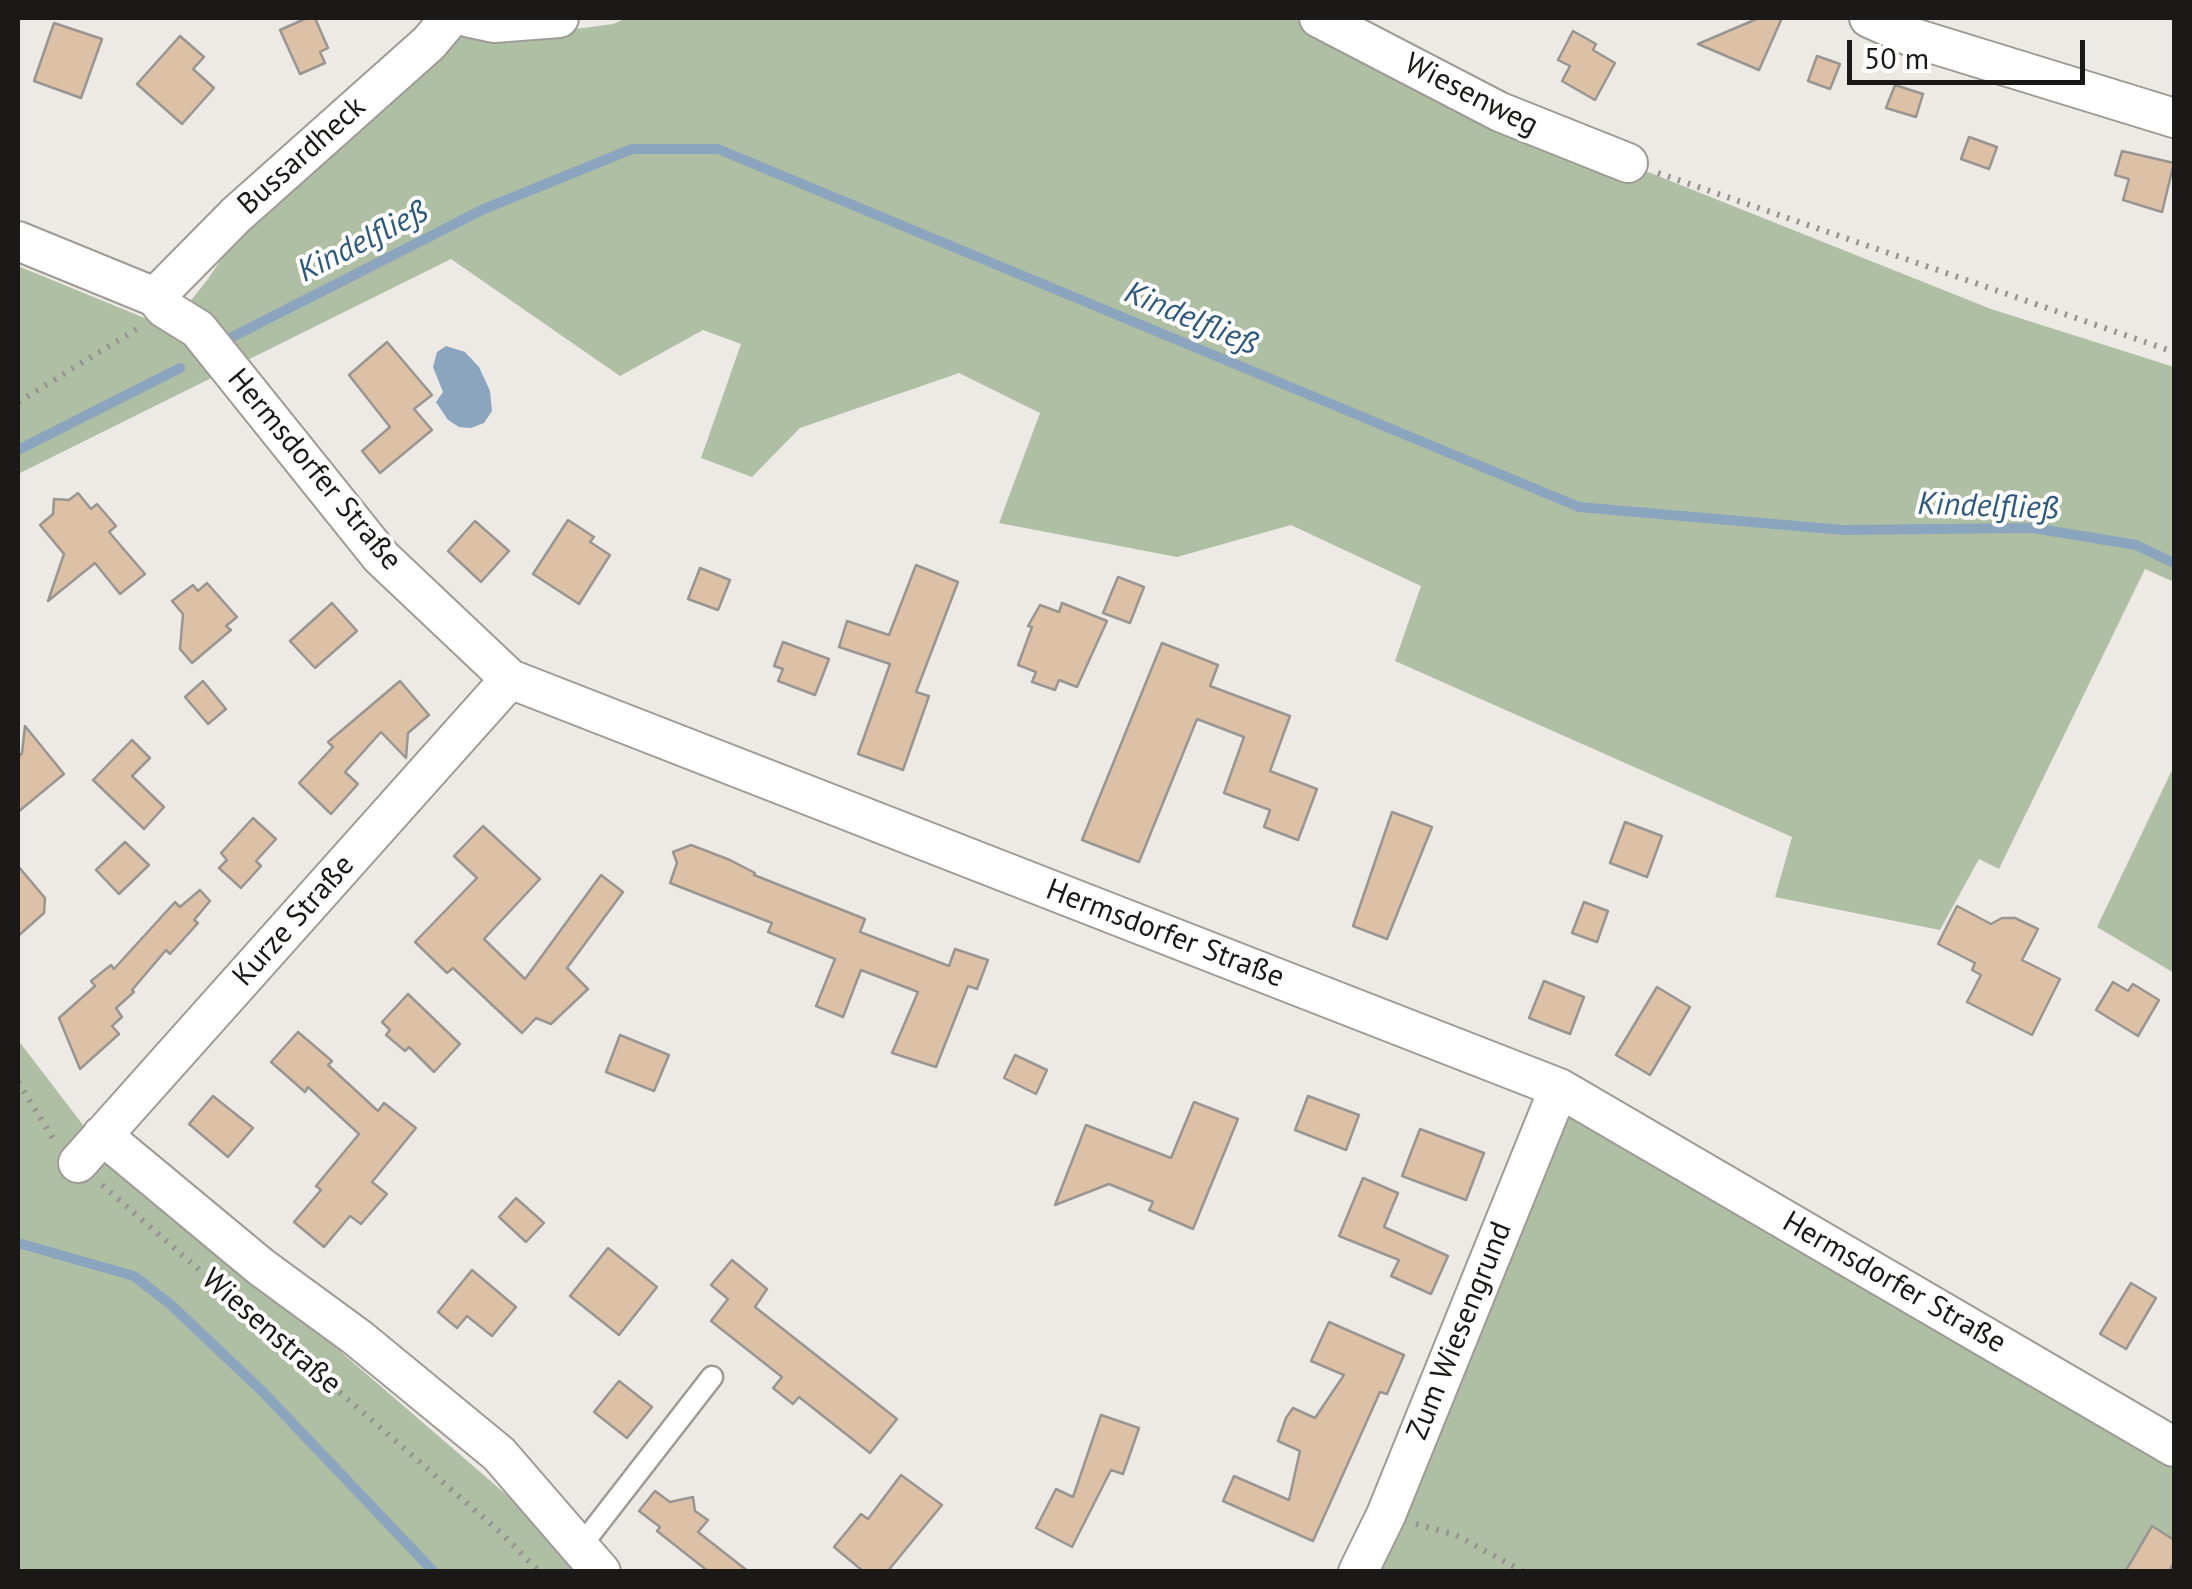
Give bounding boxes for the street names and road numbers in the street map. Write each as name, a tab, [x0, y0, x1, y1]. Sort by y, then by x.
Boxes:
street label: Wiesenweg	[1398, 46, 1544, 144]
street label: Bussardheck	[231, 89, 373, 223]
street label: Hermsdorfer Straße	[219, 362, 409, 578]
street label: Kurze Straße	[226, 848, 362, 994]
street label: Hermsdorfer Straße	[1041, 872, 1289, 996]
street label: Hermsdorfer Straße	[1776, 1204, 2012, 1362]
street label: Zum Wiesengrund	[1400, 1217, 1520, 1445]
street label: Wiesenstraße	[194, 1262, 348, 1402]

